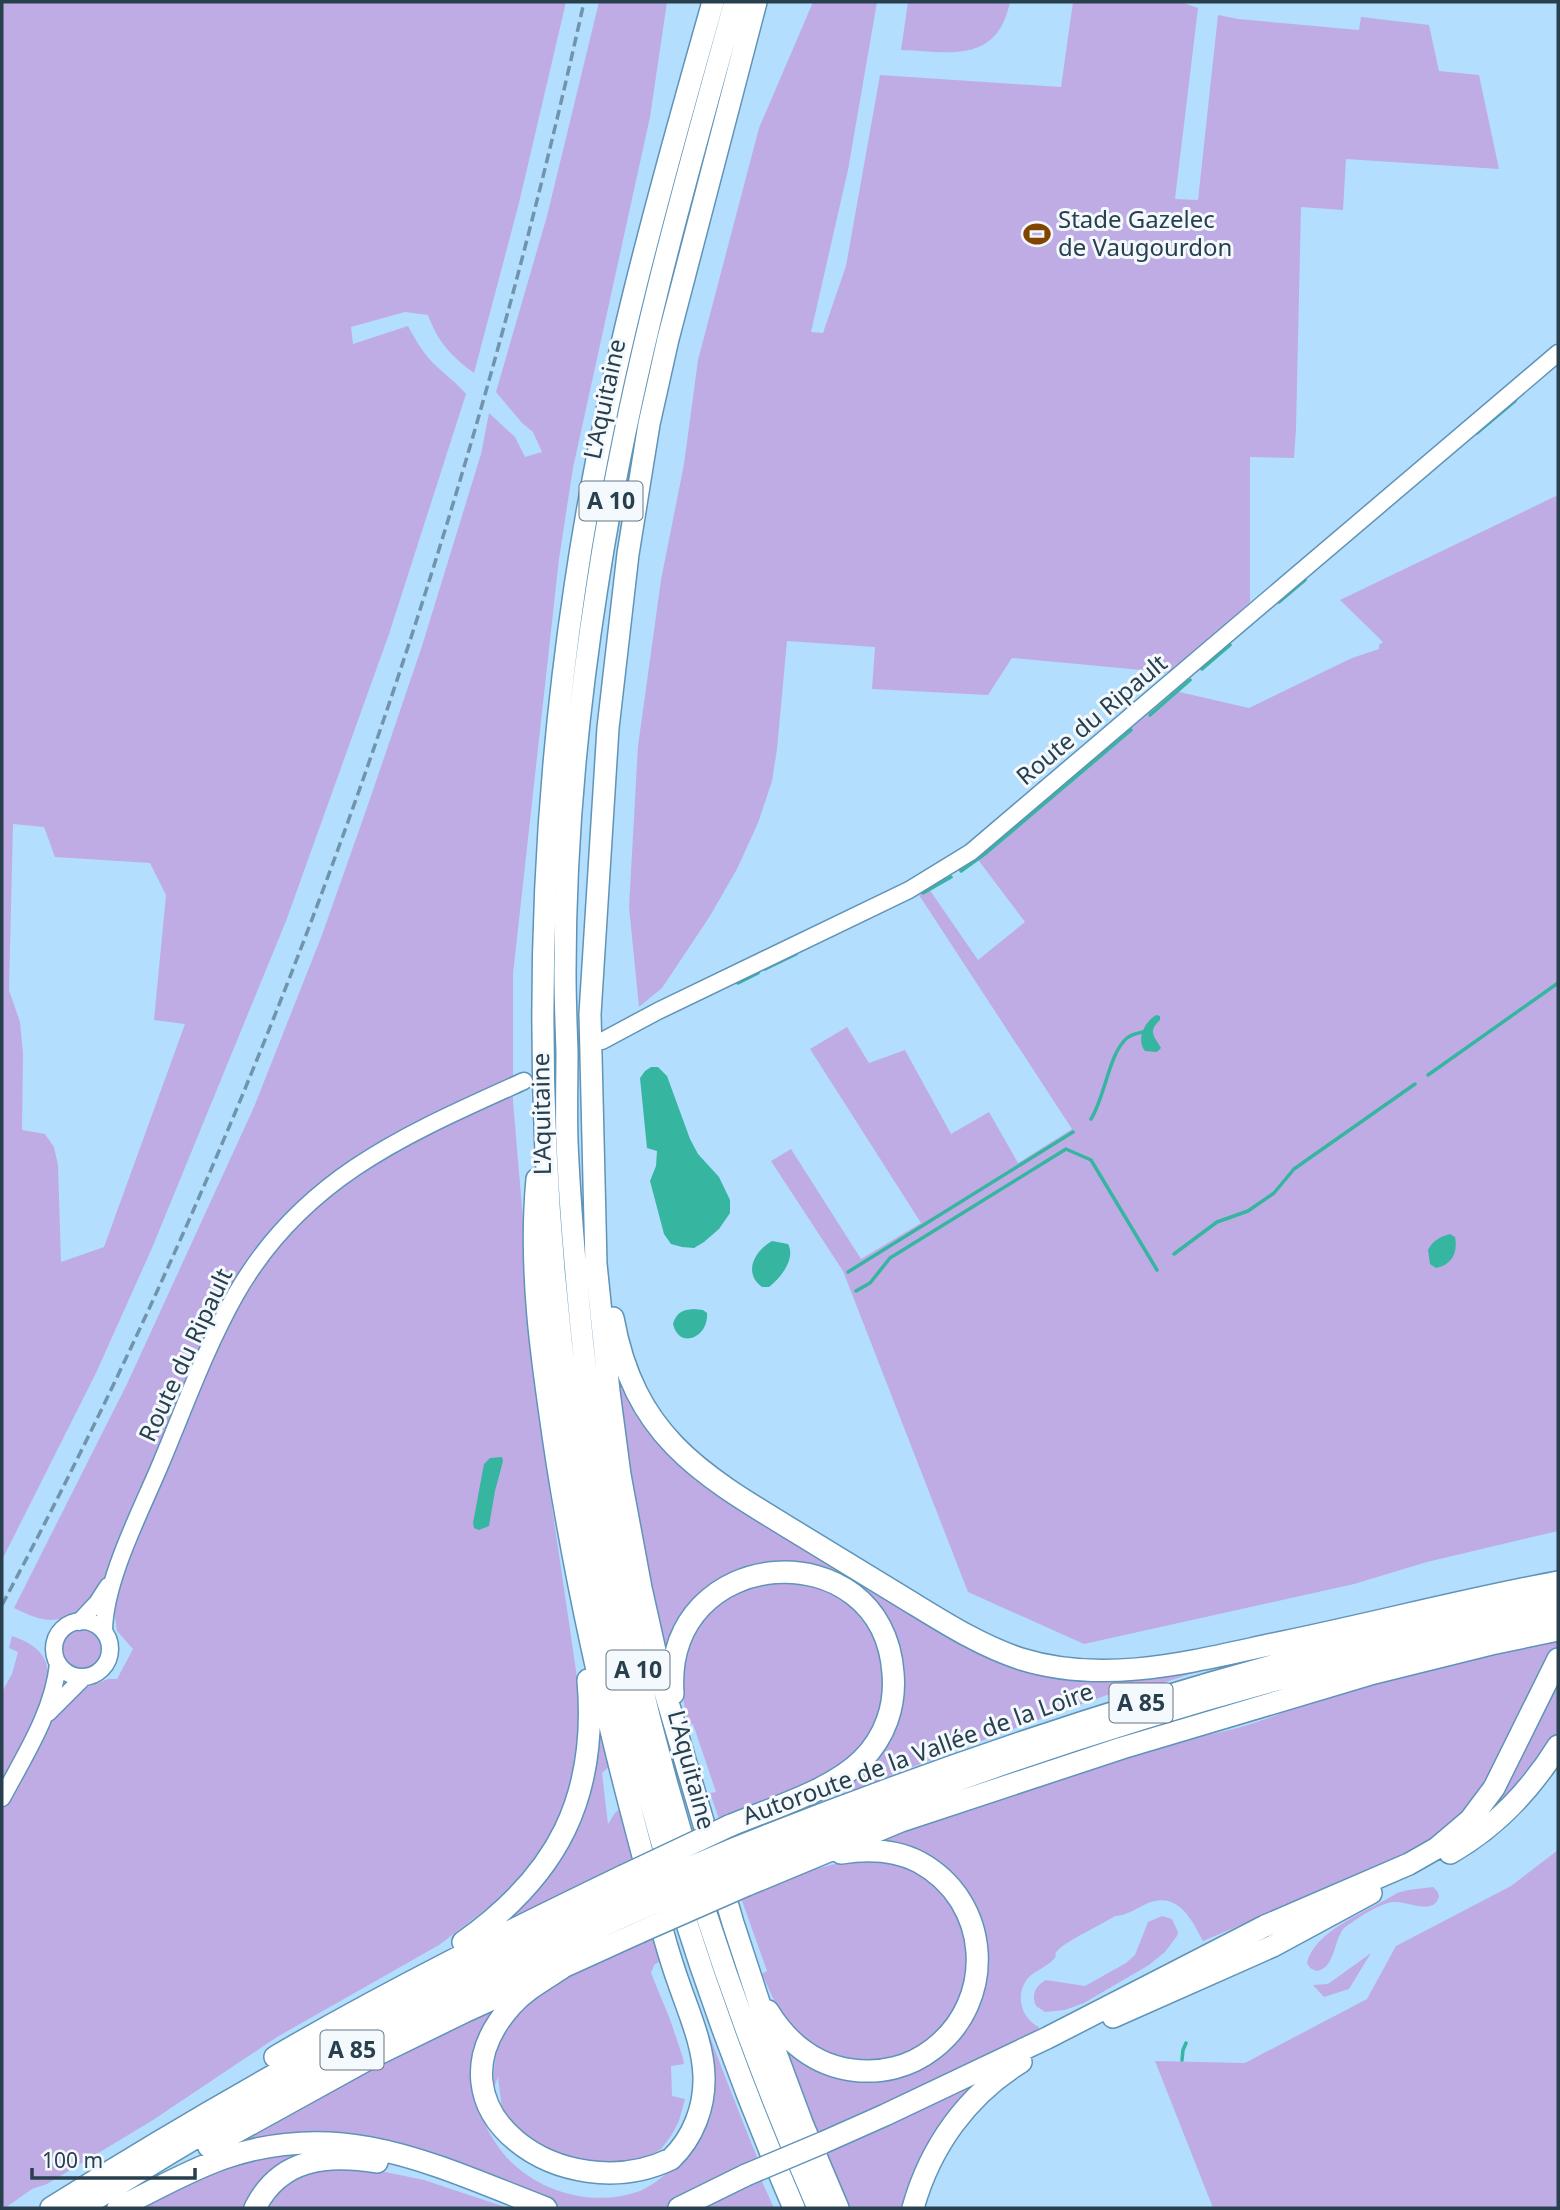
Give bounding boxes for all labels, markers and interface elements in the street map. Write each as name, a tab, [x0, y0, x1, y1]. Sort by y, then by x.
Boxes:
place label: Stade Gazelec de Vaugourdon	[1058, 202, 1232, 263]
sports icon: Stade Gazelec de Vaugourdon	[1022, 219, 1052, 249]
street label: L'Aquitaine	[575, 335, 632, 462]
road number: A 10	[580, 481, 642, 520]
street label: Route du Ripault	[1009, 646, 1174, 792]
street label: L'Aquitaine	[523, 1053, 558, 1175]
street label: Route du Ripault	[130, 1262, 239, 1446]
road number: A 10	[606, 1651, 670, 1690]
street label: Autoroute de la Vallée de la Loire	[738, 1674, 1097, 1832]
road number: A 85	[1110, 1684, 1172, 1722]
street label: L'Aquitaine	[661, 1706, 724, 1833]
road number: A 85	[320, 2030, 384, 2070]
scale bar	[32, 2136, 194, 2180]
text: 100 m	[42, 2146, 103, 2174]

